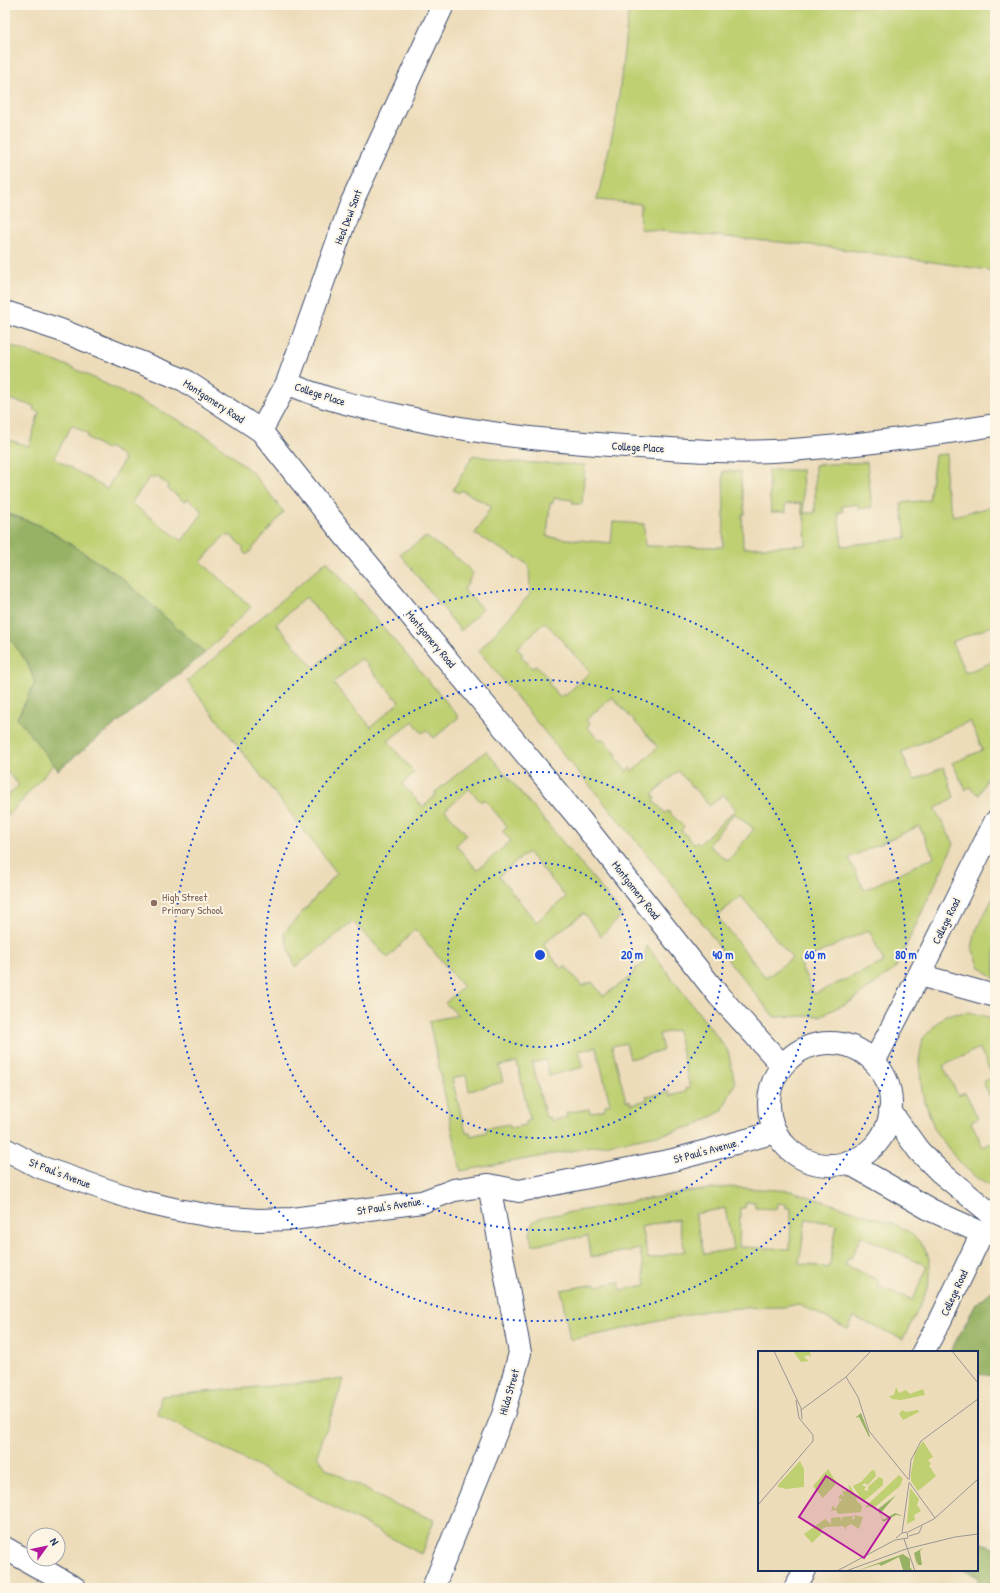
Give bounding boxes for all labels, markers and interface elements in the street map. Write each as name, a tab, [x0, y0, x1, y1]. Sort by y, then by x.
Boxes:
street label: Heol Dewi Sant	[331, 188, 365, 246]
street label: Montgomery Road	[181, 376, 248, 426]
street label: College Place	[293, 379, 348, 409]
street label: College Place	[611, 439, 665, 455]
street label: Montgomery Road	[403, 608, 459, 671]
street label: Montgomery Road	[609, 858, 664, 923]
place label: High Street Primary School	[162, 890, 223, 917]
street label: College Road	[929, 895, 963, 946]
marker: High Street Primary School	[149, 898, 159, 908]
text: 20 m	[621, 946, 643, 963]
text: 40 m	[713, 946, 733, 963]
text: 60 m	[804, 946, 826, 963]
text: 80 m	[895, 946, 917, 963]
centre of rings	[533, 948, 547, 962]
street label: St Paul's Avenue	[672, 1136, 739, 1166]
street label: St Paul's Avenue	[27, 1155, 93, 1191]
street label: St Paul's Avenue	[356, 1194, 423, 1218]
street label: College Road	[937, 1267, 971, 1318]
inset map	[758, 1351, 978, 1571]
street label: Hilda Street	[496, 1367, 522, 1417]
north arrow	[26, 1527, 66, 1567]
text: N	[47, 1535, 62, 1548]

